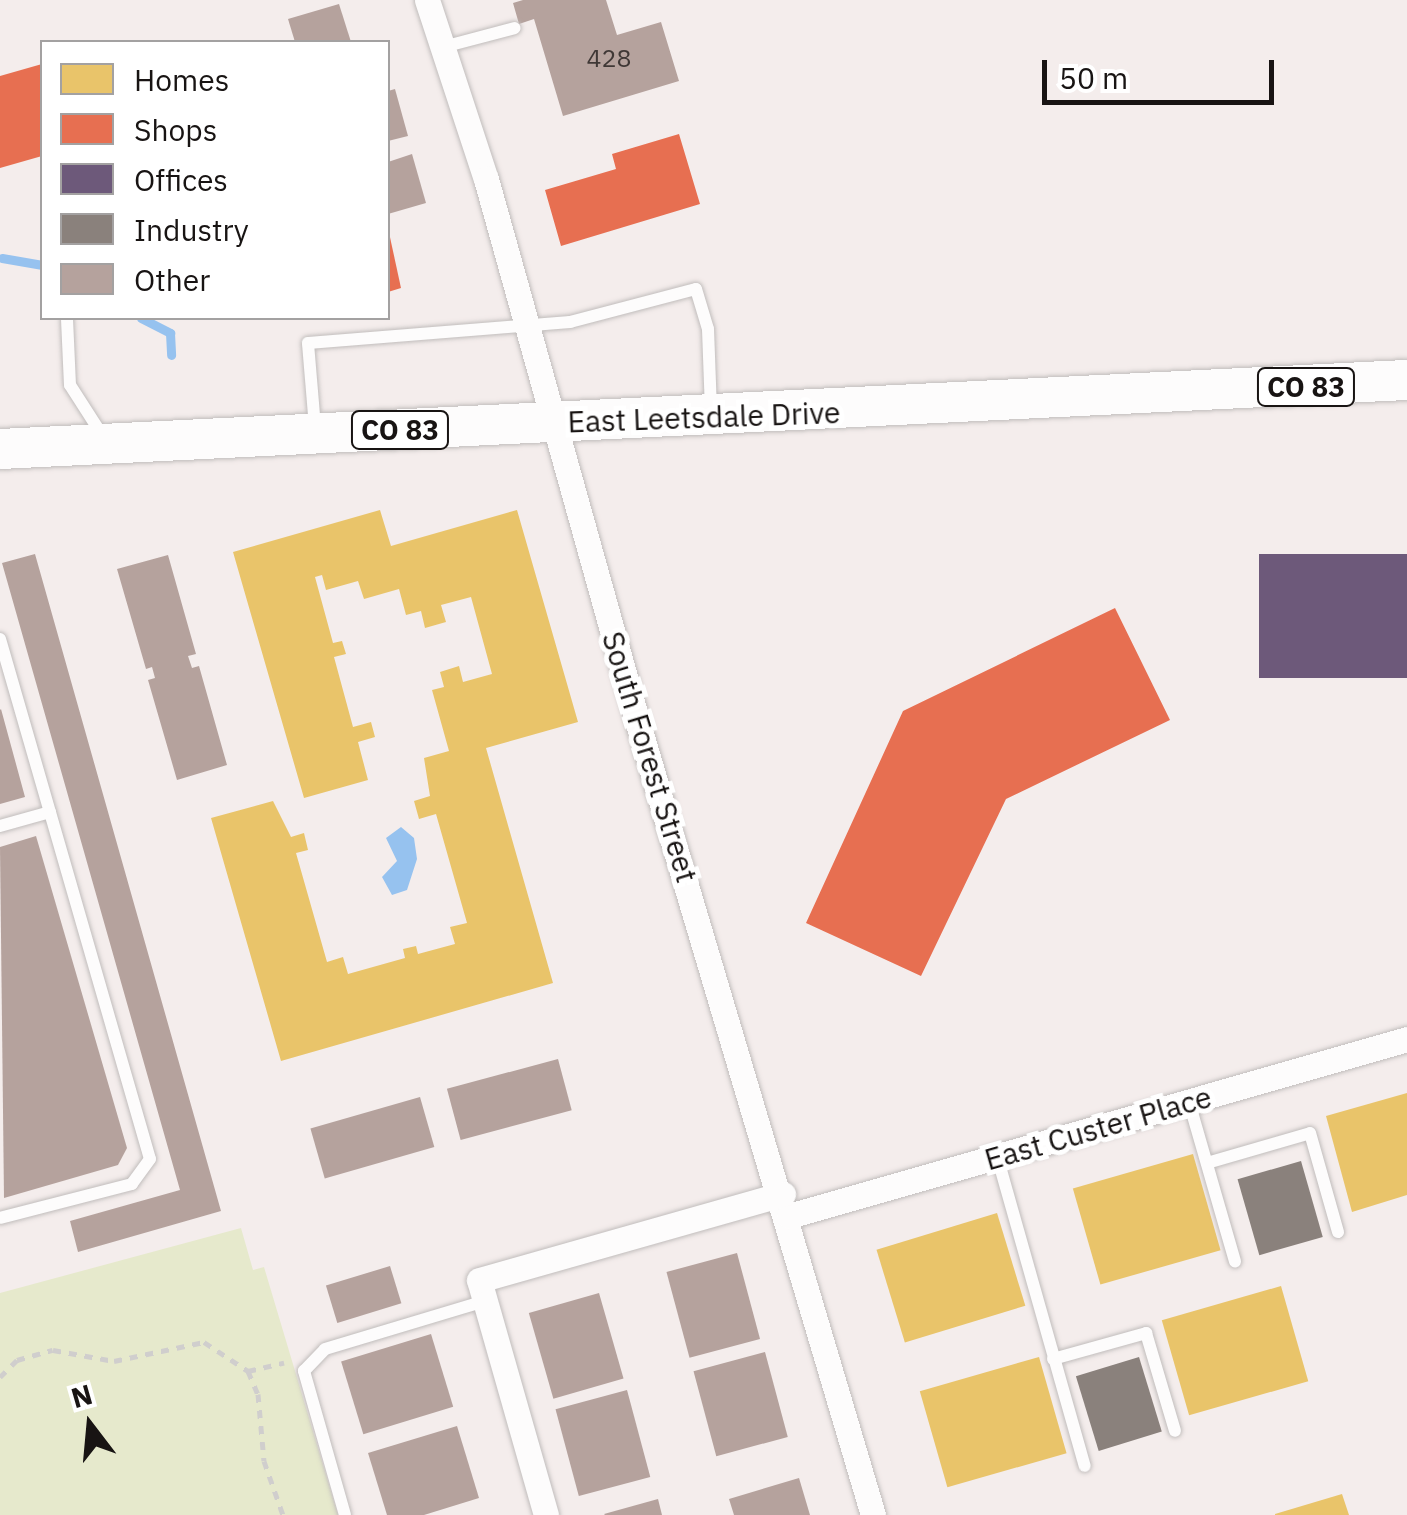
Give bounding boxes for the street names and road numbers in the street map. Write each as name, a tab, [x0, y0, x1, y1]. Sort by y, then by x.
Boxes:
road number: CO 83	[1256, 364, 1356, 410]
street label: East Leetsdale Drive	[567, 394, 841, 440]
road number: CO 83	[350, 407, 450, 453]
street label: South Forest Street	[595, 627, 705, 887]
street label: East Custer Place	[980, 1078, 1216, 1178]

